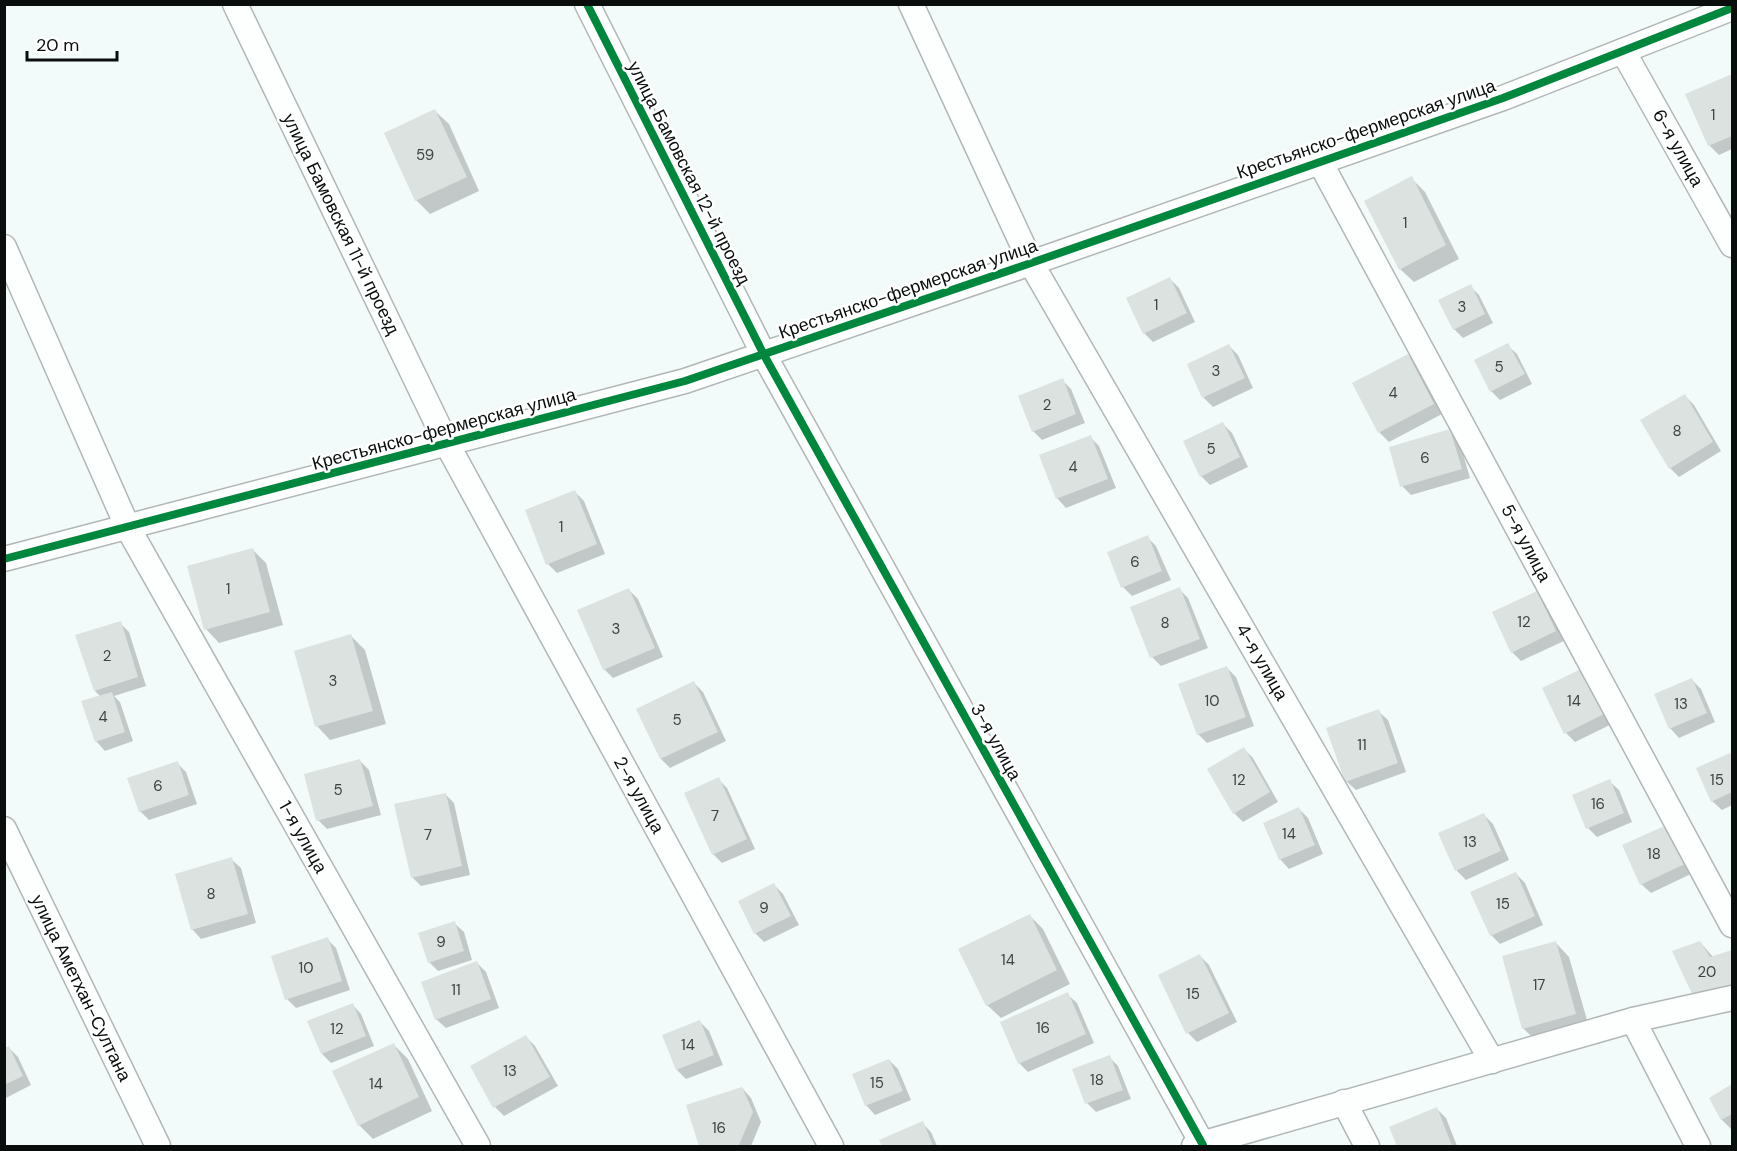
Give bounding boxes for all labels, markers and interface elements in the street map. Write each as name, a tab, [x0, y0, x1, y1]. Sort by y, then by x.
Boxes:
scale bar	[27, 24, 117, 62]
text: 20 m	[36, 33, 79, 57]
street label: улица Бамовская 12-й проезд	[622, 57, 756, 289]
street label: Крестьянско-фермерская улица	[1233, 73, 1500, 185]
street label: 6-я улица	[1647, 105, 1710, 192]
house number: 1	[1711, 105, 1715, 125]
street label: улица Бамовская 11-й проезд	[277, 109, 405, 339]
house number: 59	[416, 145, 434, 165]
house number: 1	[1403, 213, 1407, 233]
street label: Крестьянско-фермерская улица	[775, 233, 1042, 345]
house number: 1	[1154, 295, 1158, 315]
house number: 3	[1458, 297, 1466, 317]
house number: 5	[1494, 357, 1504, 377]
house number: 3	[1212, 361, 1220, 381]
street label: Крестьянско-фермерская улица	[309, 382, 580, 476]
house number: 4	[1388, 383, 1398, 403]
house number: 2	[1043, 395, 1051, 415]
house number: 8	[1672, 421, 1682, 441]
house number: 5	[1206, 439, 1216, 459]
house number: 6	[1420, 448, 1430, 468]
house number: 4	[1068, 457, 1078, 477]
street label: 5-я улица	[1496, 500, 1557, 587]
house number: 1	[559, 517, 563, 537]
house number: 6	[1130, 552, 1140, 572]
house number: 1	[226, 579, 230, 599]
house number: 12	[1517, 612, 1531, 632]
house number: 8	[1160, 613, 1170, 633]
house number: 3	[612, 619, 620, 639]
street label: 4-я улица	[1230, 619, 1294, 706]
house number: 2	[103, 646, 111, 666]
house number: 3	[329, 671, 337, 691]
house number: 10	[1205, 691, 1219, 711]
house number: 14	[1567, 691, 1581, 711]
house number: 13	[1674, 694, 1688, 714]
street label: 3-я улица	[965, 699, 1027, 786]
house number: 4	[98, 707, 108, 727]
house number: 5	[672, 710, 682, 730]
house number: 11	[1357, 735, 1367, 755]
street label: 2-я улица	[608, 752, 670, 838]
house number: 12	[1232, 770, 1246, 790]
house number: 15	[1710, 770, 1724, 790]
house number: 6	[153, 776, 163, 796]
house number: 5	[333, 780, 343, 800]
house number: 16	[1591, 794, 1605, 814]
street label: 1-я улица	[273, 796, 333, 878]
house number: 7	[711, 806, 719, 826]
house number: 14	[1282, 824, 1296, 844]
house number: 7	[424, 825, 432, 845]
house number: 13	[1463, 832, 1477, 852]
house number: 18	[1647, 844, 1661, 864]
house number: 8	[206, 884, 216, 904]
street label: улица Аметхан-Султана	[25, 891, 137, 1086]
house number: 15	[1496, 894, 1510, 914]
house number: 9	[759, 898, 769, 918]
house number: 9	[436, 932, 446, 952]
house number: 14	[1001, 950, 1015, 970]
house number: 10	[299, 958, 313, 978]
house number: 20	[1698, 962, 1716, 982]
house number: 17	[1533, 975, 1545, 995]
house number: 11	[451, 980, 461, 1000]
house number: 15	[1186, 984, 1200, 1004]
house number: 16	[1036, 1018, 1050, 1038]
house number: 12	[330, 1019, 344, 1039]
house number: 14	[681, 1035, 695, 1055]
house number: 13	[503, 1061, 517, 1081]
house number: 18	[1090, 1070, 1104, 1090]
house number: 15	[870, 1073, 884, 1093]
house number: 14	[369, 1074, 383, 1094]
house number: 16	[712, 1118, 726, 1138]

